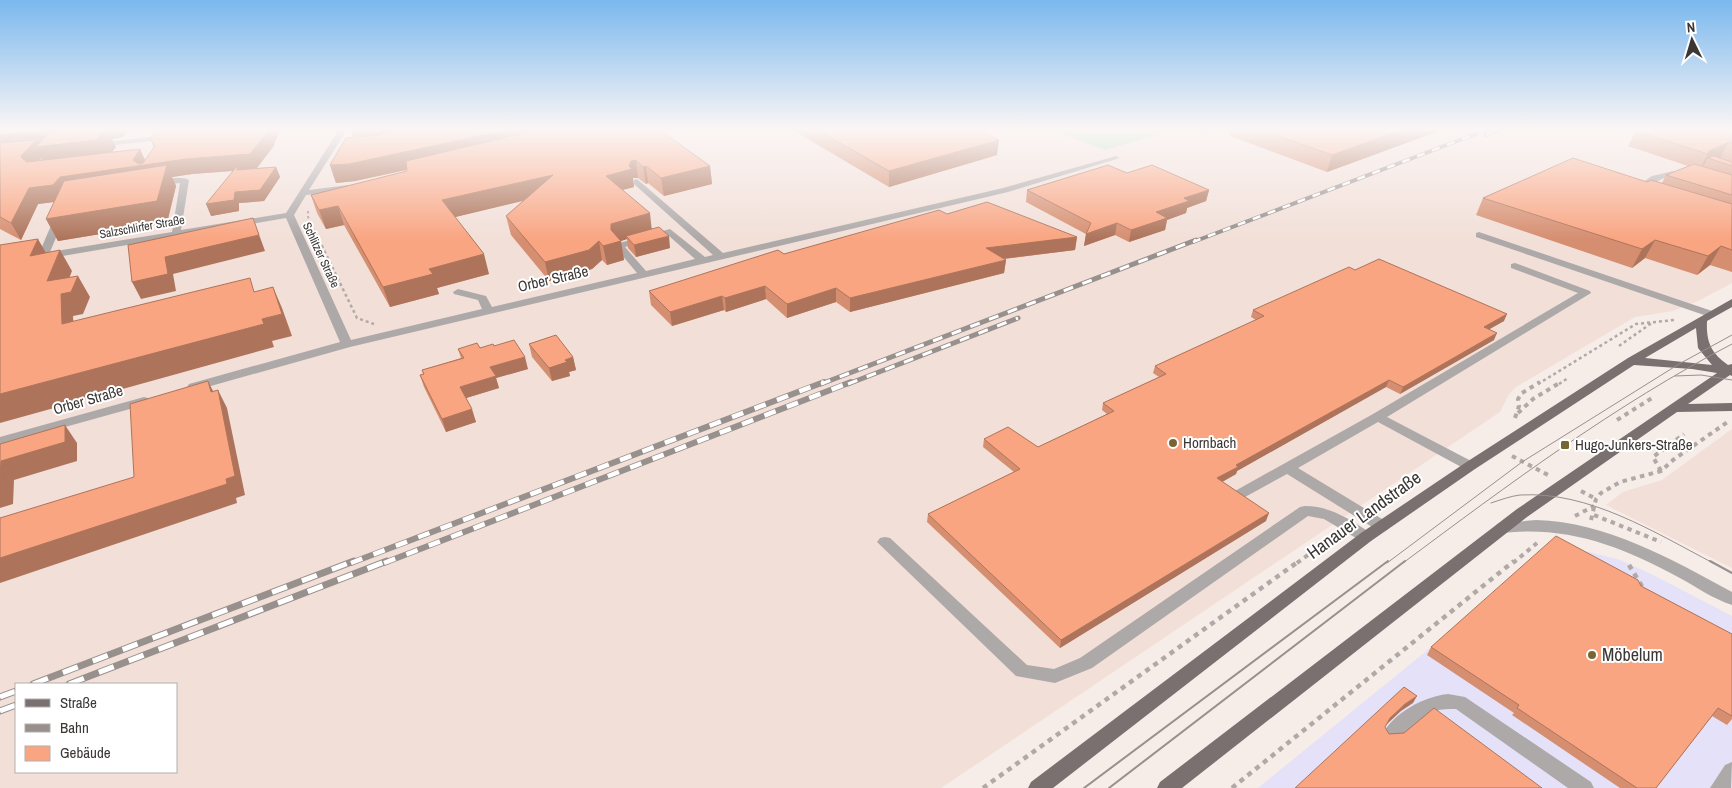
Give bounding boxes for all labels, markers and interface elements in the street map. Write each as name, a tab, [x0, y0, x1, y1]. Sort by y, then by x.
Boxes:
north arrow	[1667, 15, 1717, 65]
text: N	[1686, 18, 1696, 36]
street label: Salzschlirfer Straße	[98, 212, 186, 242]
street label: Schlitzer Straße	[299, 220, 343, 290]
street label: Orber Straße	[516, 260, 590, 297]
street label: Orber Straße	[50, 379, 125, 420]
place label: Hornbach	[1183, 432, 1236, 453]
place label: Hugo-Junkers-Straße	[1575, 434, 1693, 455]
marker: Hornbach	[1167, 437, 1179, 449]
marker: Hugo-Junkers-Straße	[1559, 439, 1571, 451]
street label: Hanauer Landstraße	[1302, 465, 1426, 564]
place label: Möbelum	[1602, 642, 1663, 667]
marker: Möbelum	[1586, 649, 1598, 661]
legend	[15, 683, 178, 773]
text: Straße	[60, 692, 97, 713]
text: Bahn	[60, 717, 89, 738]
text: Gebäude	[60, 742, 111, 763]

